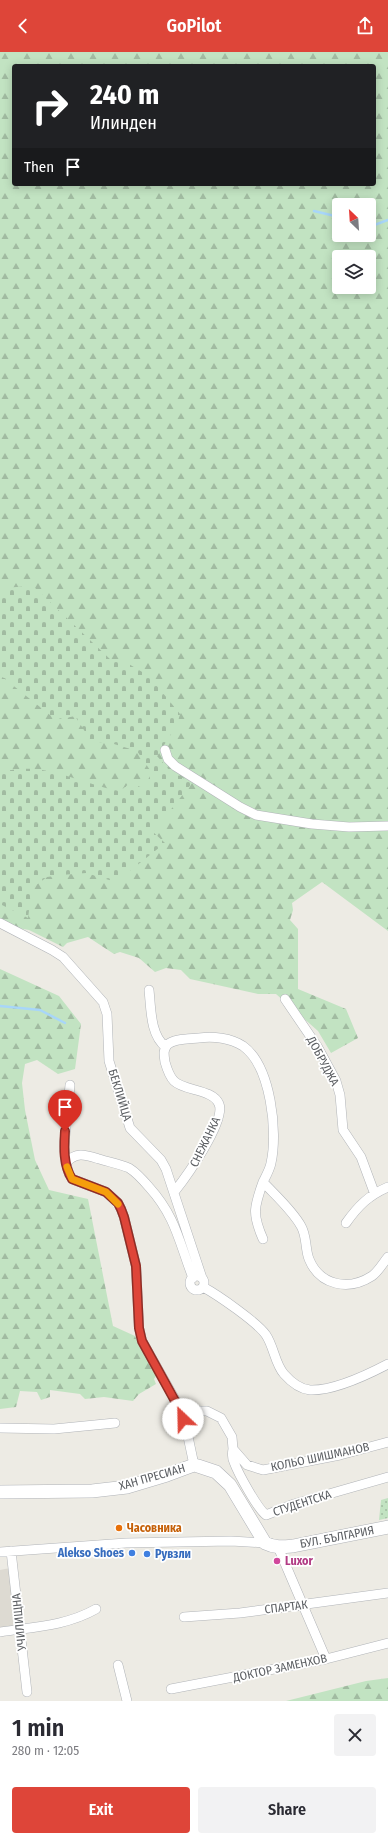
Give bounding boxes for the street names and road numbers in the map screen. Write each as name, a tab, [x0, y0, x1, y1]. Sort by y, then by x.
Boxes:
street label: ДОБРУДЖА	[304, 1033, 342, 1089]
street label: БЕКЛИЙЦА	[105, 1067, 136, 1123]
street label: СНЕЖАНКА	[187, 1114, 223, 1169]
street label: КОЛЬО ШИШМАНОВ	[269, 1440, 371, 1474]
street label: ХАН ПРЕСИАН	[117, 1461, 187, 1493]
street label: СТУДЕНТСКА	[271, 1487, 334, 1519]
street label: БУЛ. БЪЛГАРИЯ	[299, 1523, 375, 1551]
street label: УЧИЛИЩНА	[9, 1592, 29, 1652]
street label: СПАРТАК	[264, 1597, 309, 1617]
street label: ДОКТОР ЗАМЕНХОВ	[231, 1651, 329, 1685]

